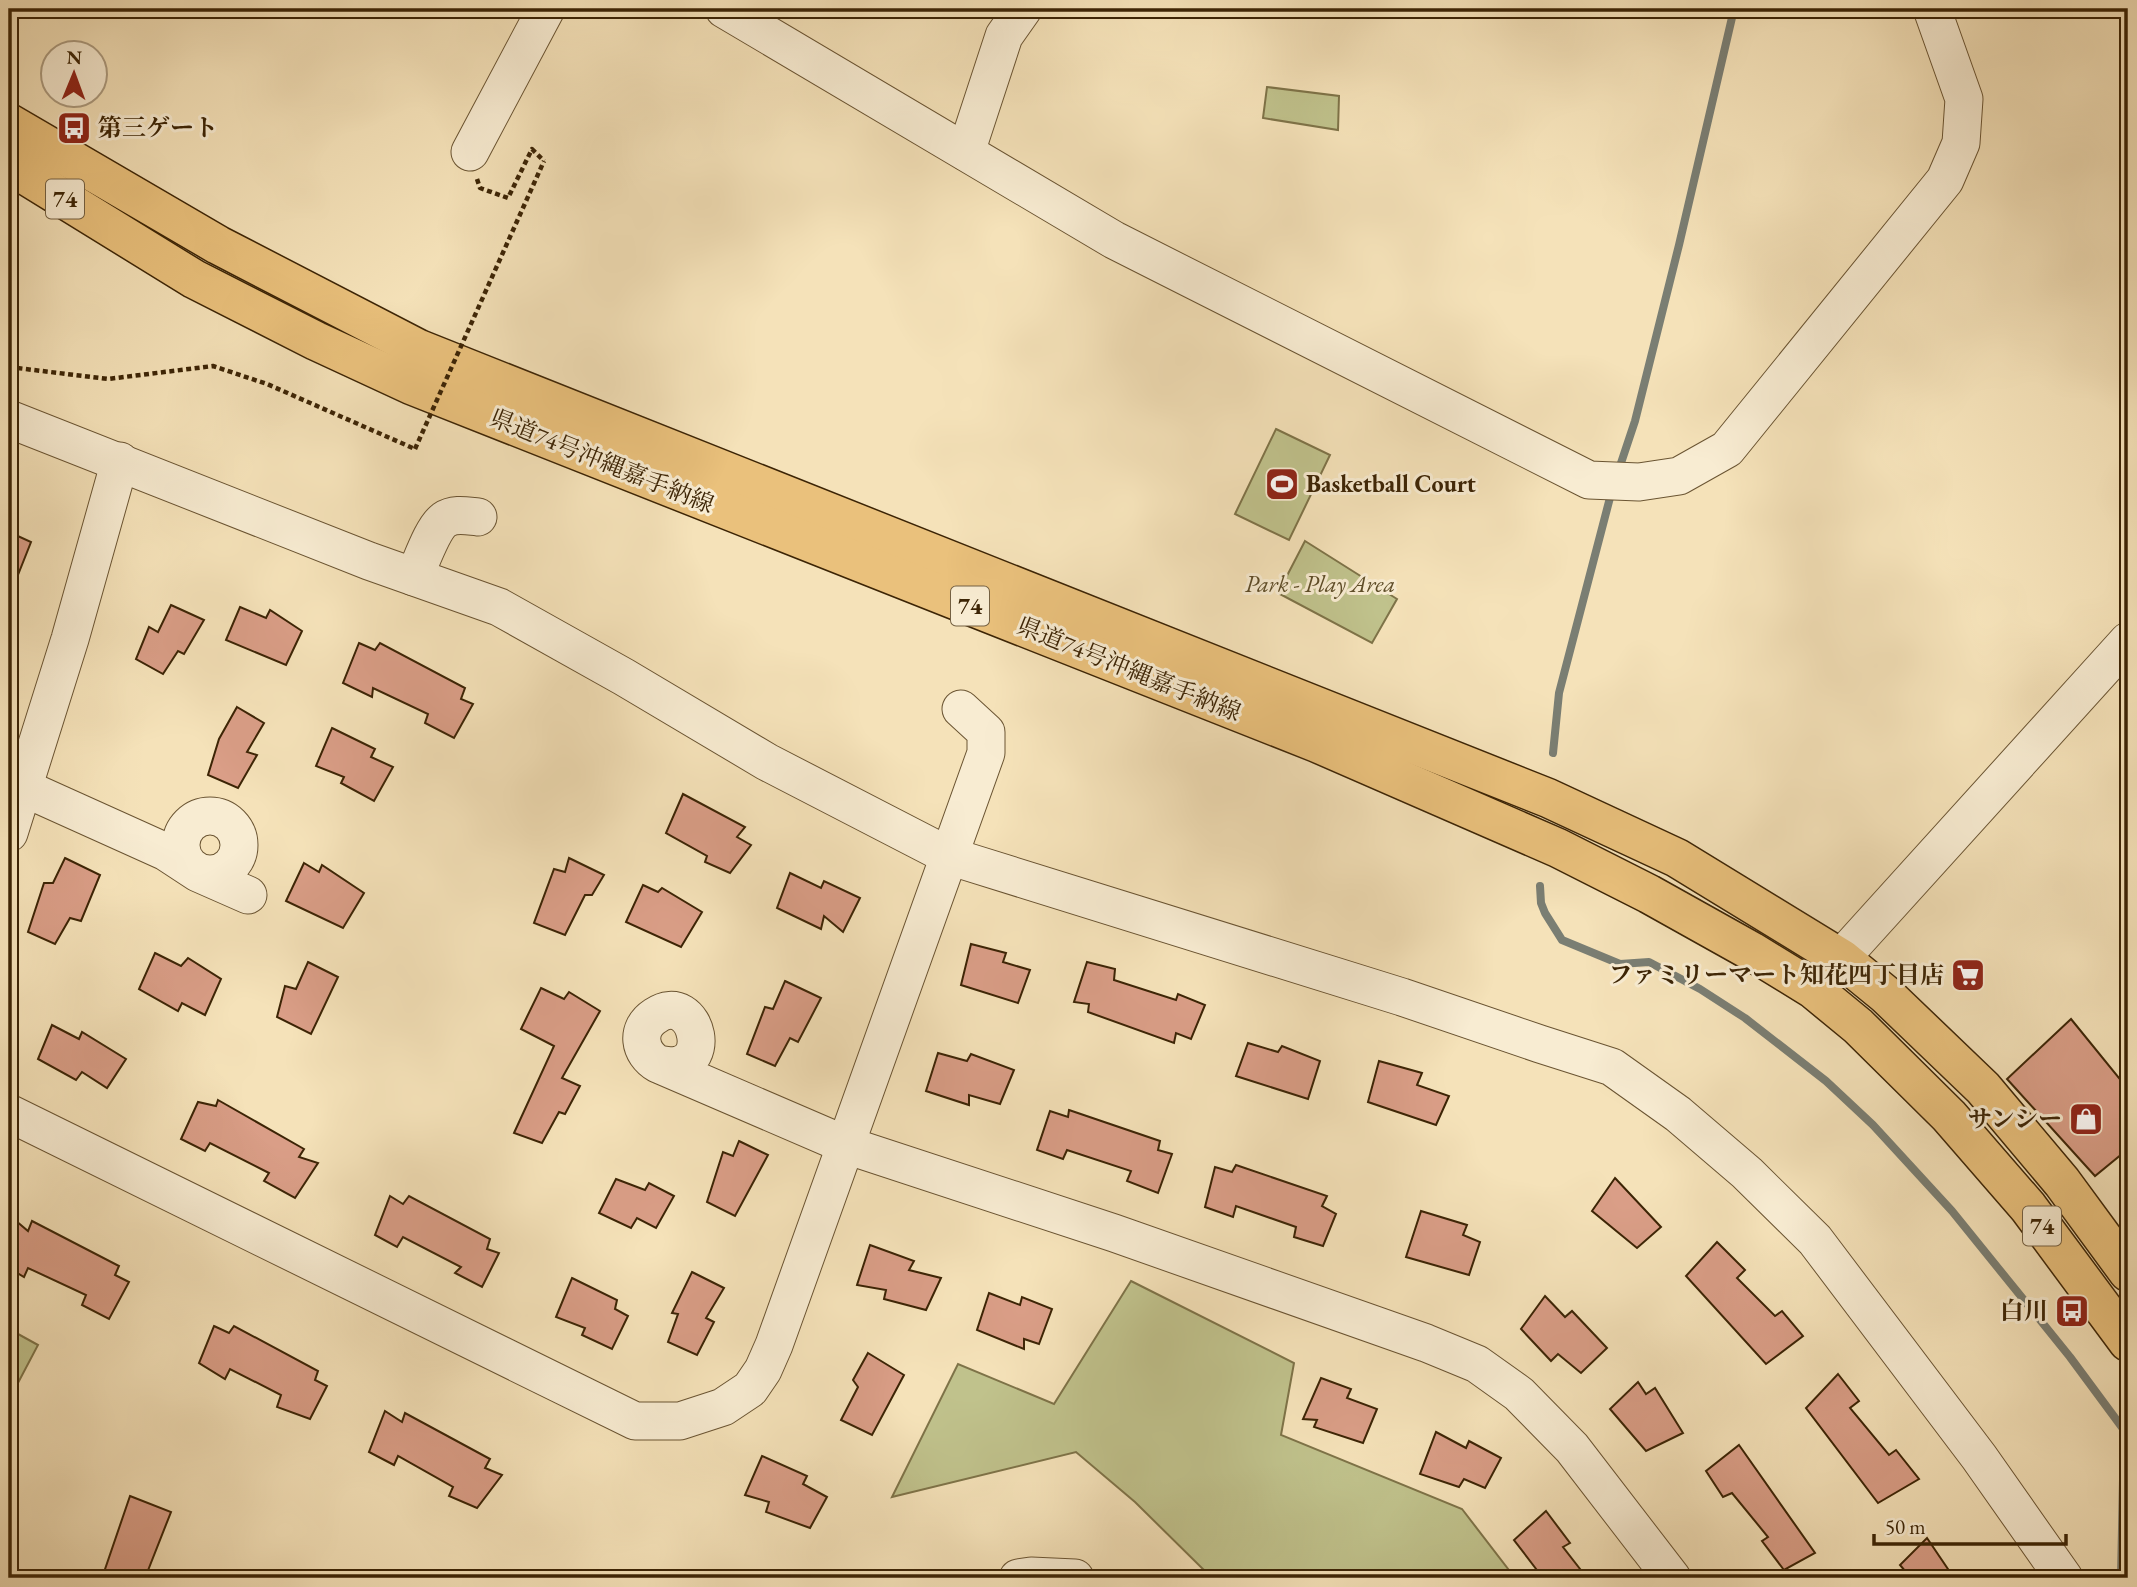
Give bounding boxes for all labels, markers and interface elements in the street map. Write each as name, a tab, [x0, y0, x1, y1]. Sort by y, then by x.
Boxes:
north arrow	[38, 38, 108, 108]
text: N	[66, 45, 83, 70]
bus stop icon: 第三ゲート	[55, 109, 93, 147]
place label: 第三ゲート	[98, 112, 218, 143]
road number: 74	[46, 180, 84, 218]
street label: 県道74号沖縄嘉手納線	[486, 401, 719, 520]
sports icon: Basketball Court	[1263, 465, 1301, 503]
place label: Basketball Court	[1306, 468, 1476, 499]
park label: Park - Play Area	[1245, 568, 1395, 599]
road number: 74	[951, 586, 989, 626]
street label: 県道74号沖縄嘉手納線	[1013, 609, 1246, 728]
supermarket icon: ファミリーマート知花四丁目店	[1949, 956, 1987, 994]
place label: ファミリーマート知花四丁目店	[1608, 959, 1944, 990]
shop icon: サンシー	[2067, 1100, 2105, 1138]
place label: サンシー	[1968, 1103, 2062, 1134]
road number: 74	[2023, 1206, 2061, 1246]
bus stop icon: 白川	[2053, 1292, 2091, 1330]
place label: 白川	[2000, 1295, 2048, 1326]
scale bar	[1874, 1503, 2067, 1547]
text: 50 m	[1885, 1513, 1926, 1540]

